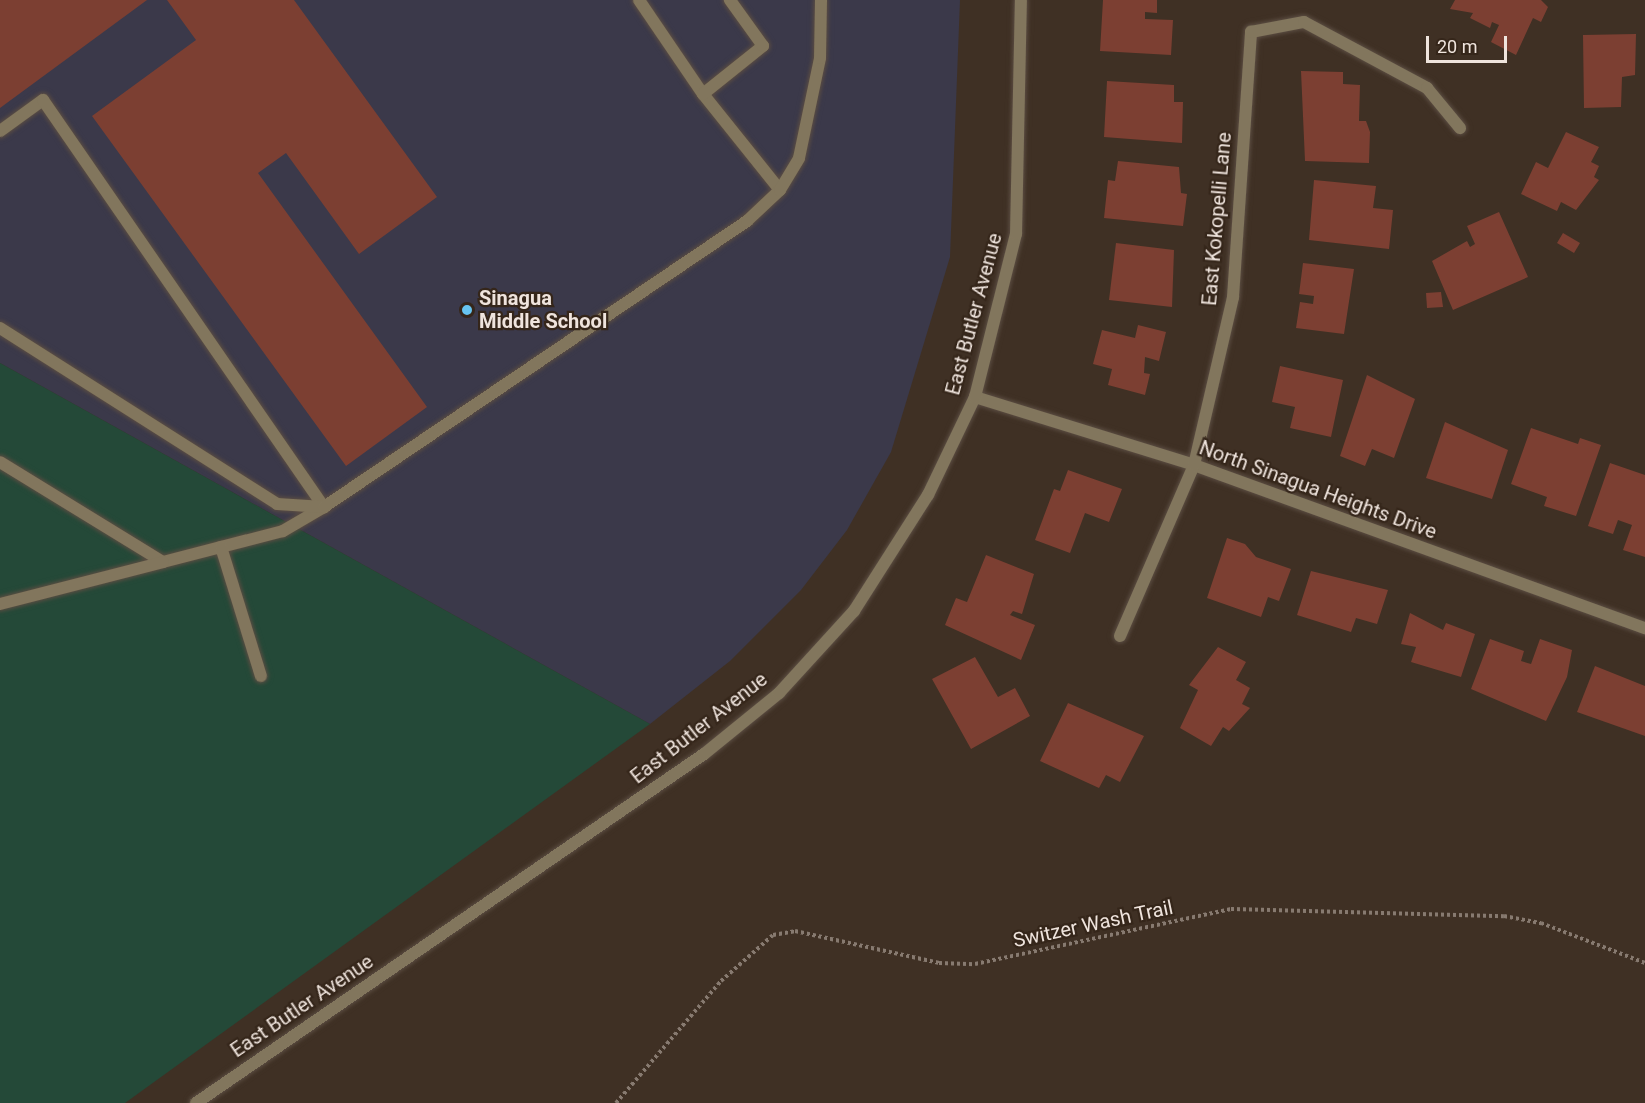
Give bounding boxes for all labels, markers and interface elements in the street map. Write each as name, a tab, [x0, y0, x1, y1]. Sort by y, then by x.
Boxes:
scale bar	[1429, 24, 1510, 62]
text: 20 m	[1437, 36, 1477, 57]
street label: East Kokopelli Lane	[1197, 131, 1237, 307]
street label: East Butler Avenue	[941, 230, 1007, 398]
place label: Sinagua Middle School	[479, 286, 607, 333]
marker: Sinagua Middle School	[460, 303, 474, 317]
street label: North Sinagua Heights Drive	[1196, 436, 1440, 544]
street label: East Butler Avenue	[626, 667, 772, 789]
street label: Switzer Wash Trail	[1011, 895, 1175, 953]
street label: East Butler Avenue	[226, 949, 378, 1063]

